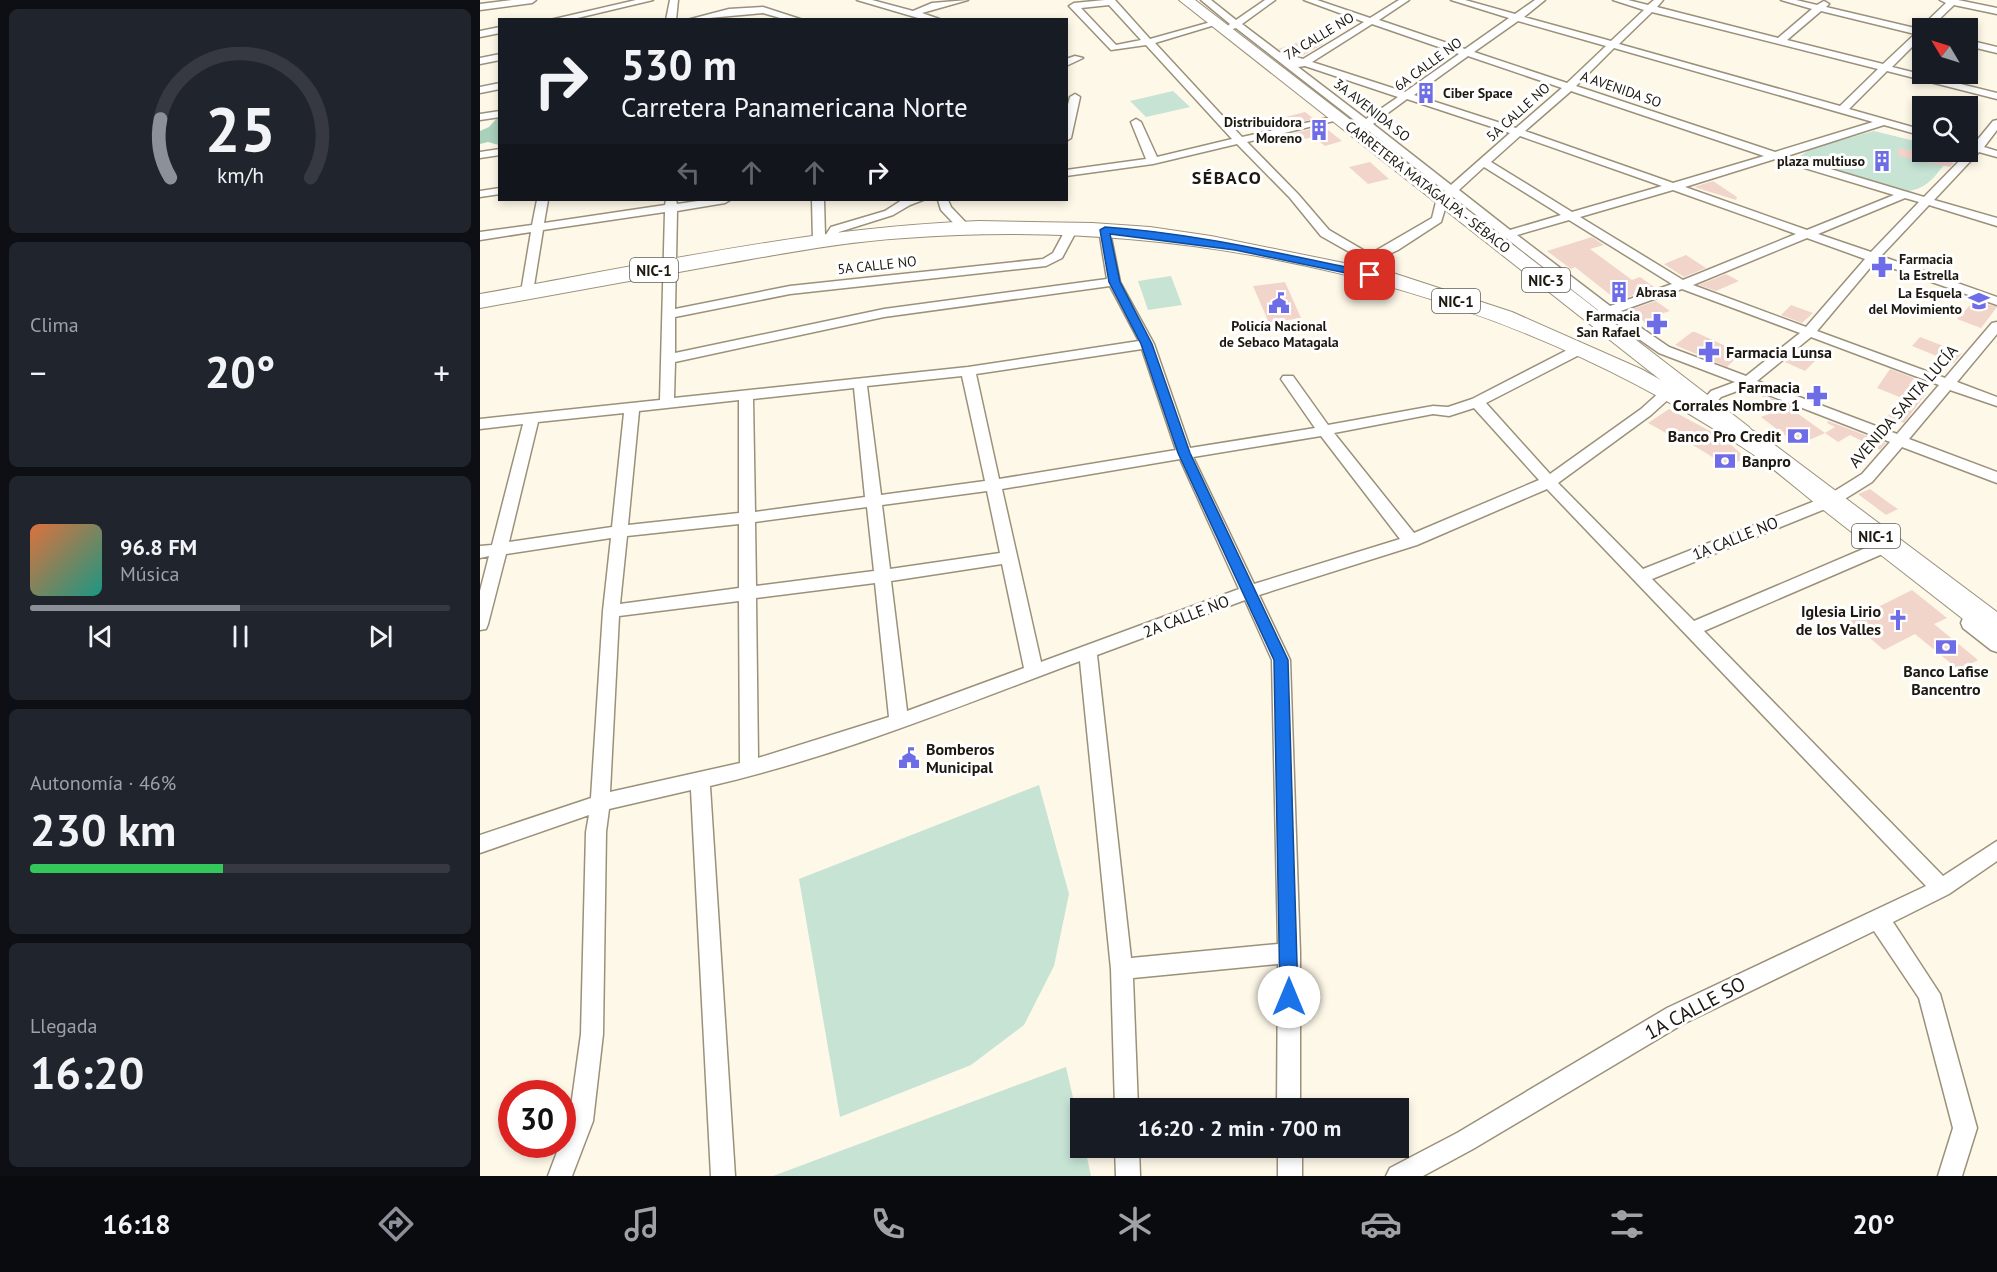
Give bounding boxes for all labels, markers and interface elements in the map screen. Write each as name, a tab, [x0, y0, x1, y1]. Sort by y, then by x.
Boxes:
street label: 7A CALLE NO	[1281, 8, 1357, 64]
north arrow	[1912, 18, 1978, 84]
map controls	[1912, 18, 1978, 162]
street label: 6A CALLE NO	[1391, 33, 1465, 95]
text: 530 m	[621, 37, 737, 92]
icon: right	[522, 42, 600, 120]
street label: A AVENIDA SO	[1578, 67, 1664, 111]
street label: 3A AVENIDA SO	[1330, 75, 1414, 145]
street label: 5A CALLE NO	[1482, 79, 1554, 145]
building icon: Ciber Space	[1414, 81, 1438, 105]
place label: Ciber Space	[1443, 84, 1513, 102]
text: 25	[205, 88, 275, 169]
text: Carretera Panamericana Norte	[621, 90, 968, 124]
button: search	[1912, 96, 1978, 162]
place label: Distribuidora Moreno	[1224, 113, 1302, 147]
street label: CARRETERA MATAGALPA - SÉBACO	[1342, 117, 1514, 257]
building icon: Distribuidora Moreno	[1307, 118, 1331, 142]
building icon: plaza multiuso	[1870, 149, 1894, 173]
place label: plaza multiuso	[1777, 152, 1865, 170]
icon: left	[672, 156, 705, 189]
icon: ahead	[735, 156, 768, 189]
icon: ahead	[798, 156, 831, 189]
icon: right	[861, 156, 894, 189]
text: km/h	[216, 162, 263, 190]
district label: SÉBACO	[1192, 166, 1262, 189]
pin	[1344, 249, 1395, 300]
place label: Farmacia la Estrella	[1899, 250, 1959, 284]
street label: 5A CALLE NO	[837, 252, 917, 278]
pharmacy icon: Farmacia la Estrella	[1870, 255, 1894, 279]
road number: NIC-1	[630, 258, 678, 282]
icon: arrive	[1353, 258, 1386, 291]
road number: NIC-3	[1522, 268, 1570, 292]
building icon: Abrasa	[1607, 280, 1631, 304]
place label: Abrasa	[1636, 283, 1677, 301]
place label: La Esquela del Movimiento	[1869, 284, 1962, 318]
road number: NIC-1	[1432, 289, 1480, 313]
school or university icon: La Esquela del Movimiento	[1967, 289, 1991, 313]
public building icon: Policía Nacional de Sebaco Matagala	[1267, 291, 1291, 315]
place label: Farmacia San Rafael	[1576, 307, 1641, 341]
text: Clima	[30, 312, 79, 338]
pharmacy icon: Farmacia San Rafael	[1645, 312, 1669, 336]
place label: Policía Nacional de Sebaco Matagala	[1219, 317, 1339, 351]
pharmacy icon: Farmacia Lunsa	[1697, 340, 1721, 364]
street label: AVENIDA SANTA LUCÍA	[1844, 340, 1962, 471]
text: 20°	[205, 342, 275, 400]
place label: Farmacia Lunsa	[1726, 342, 1832, 362]
text: −	[30, 351, 47, 394]
text: +	[433, 351, 450, 394]
place label: Farmacia Corrales Nombre 1	[1673, 377, 1800, 415]
pharmacy icon: Farmacia Corrales Nombre 1	[1805, 384, 1829, 408]
bank icon: Banco Pro Credit	[1786, 424, 1810, 448]
place label: Banco Pro Credit	[1668, 426, 1781, 446]
bank icon: Banpro	[1713, 449, 1737, 473]
place label: Banpro	[1742, 451, 1791, 471]
street label: 1A CALLE NO	[1689, 512, 1781, 564]
road number: NIC-1	[1852, 524, 1900, 548]
text: 96.8 FM	[120, 533, 197, 561]
text: Música	[120, 561, 179, 587]
street label: 2A CALLE NO	[1140, 590, 1232, 642]
place label: Iglesia Lirio de los Valles	[1796, 601, 1881, 639]
church icon: Iglesia Lirio de los Valles	[1886, 608, 1910, 632]
icon: previous	[84, 620, 117, 653]
icon: pause	[224, 620, 257, 653]
icon: next	[364, 620, 397, 653]
bank icon: Banco Lafise Bancentro	[1934, 635, 1958, 659]
place label: Banco Lafise Bancentro	[1903, 661, 1989, 699]
place label: Bomberos Municipal	[926, 739, 995, 777]
public building icon: Bomberos Municipal	[897, 746, 921, 770]
text: Autonomía · 46%	[30, 770, 176, 796]
text: 230 km	[30, 800, 176, 858]
position arrow	[1257, 965, 1321, 1029]
street label: 1A CALLE SO	[1640, 971, 1750, 1045]
text: Llegada	[30, 1013, 97, 1039]
text: 16:20	[30, 1043, 144, 1101]
speed limit sign: 30	[498, 1080, 576, 1158]
text: 16:20 · 2 min · 700 m	[1138, 1114, 1341, 1142]
icon: directions	[375, 1203, 417, 1245]
icon: music	[621, 1203, 663, 1245]
icon: phone	[867, 1203, 909, 1245]
icon: climate	[1114, 1203, 1156, 1245]
icon: car	[1360, 1203, 1402, 1245]
icon: filters	[1606, 1203, 1648, 1245]
text: 16:18	[102, 1207, 171, 1241]
text: 20°	[1852, 1207, 1895, 1241]

